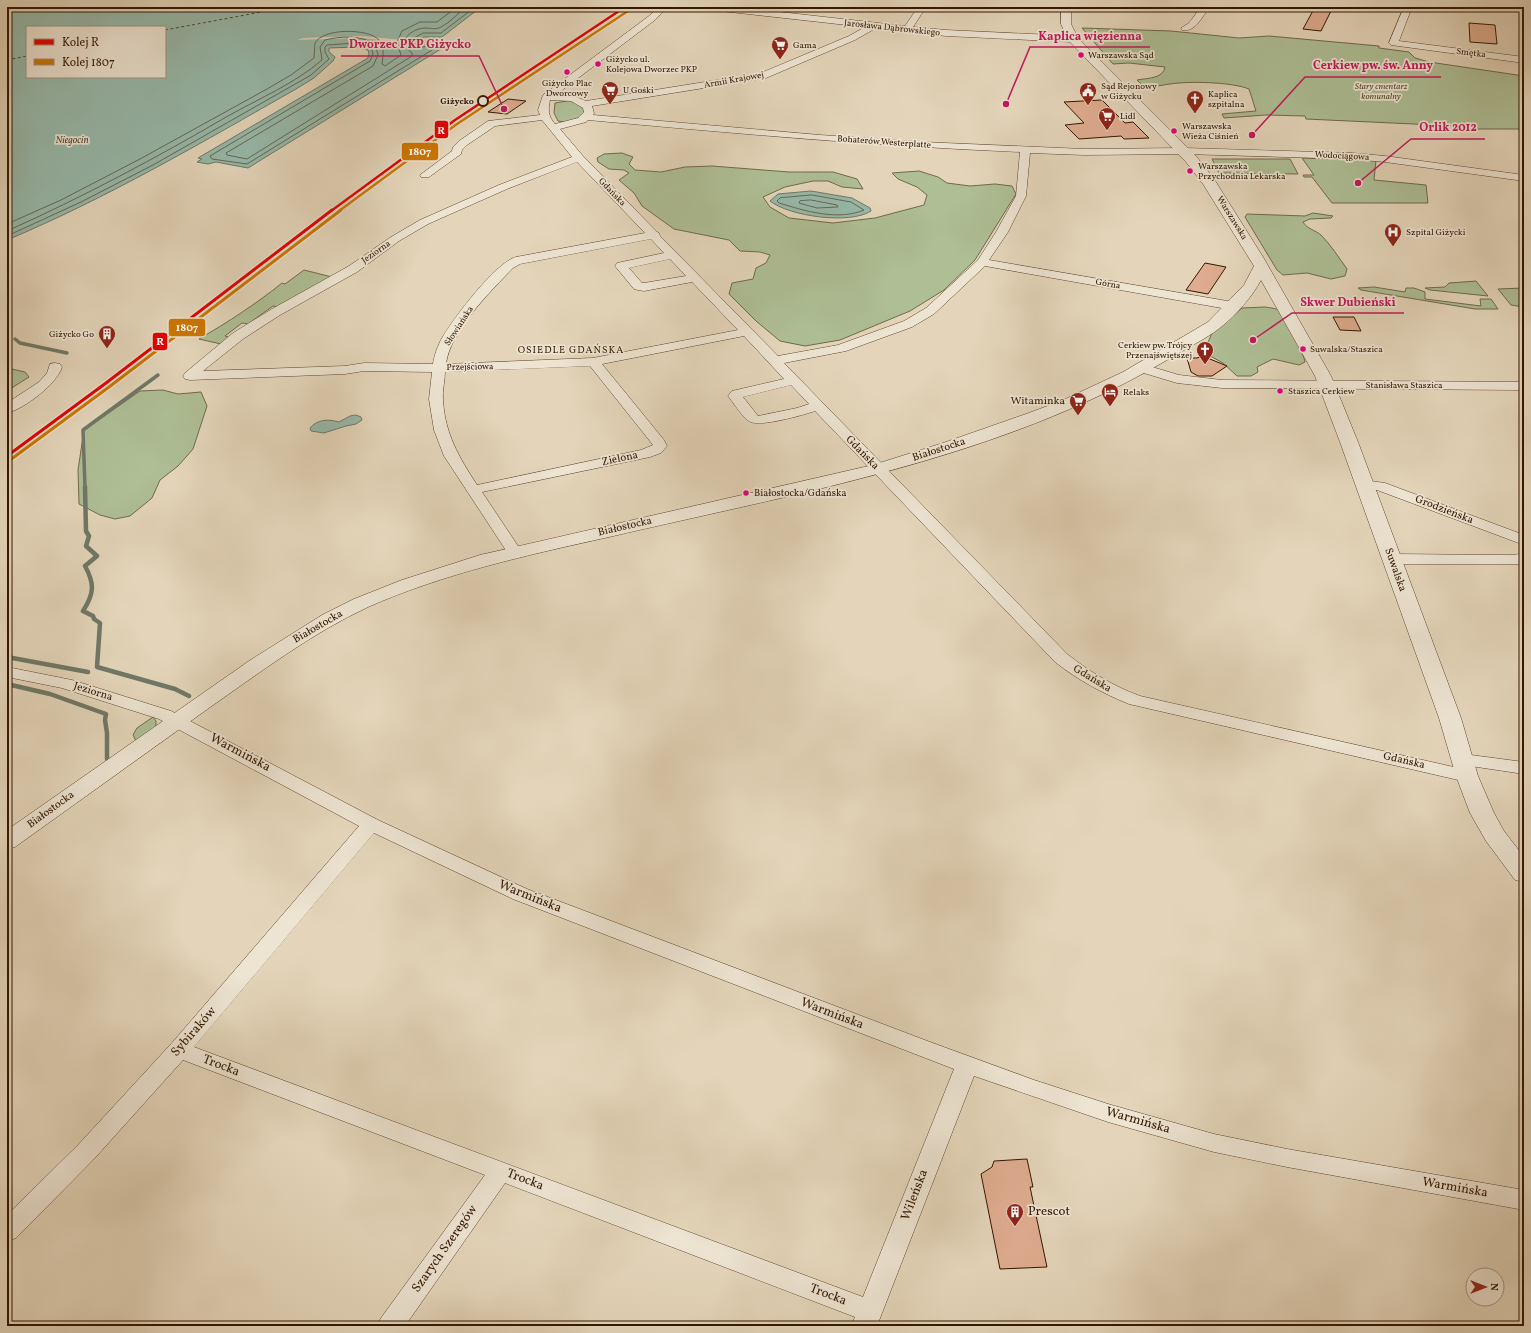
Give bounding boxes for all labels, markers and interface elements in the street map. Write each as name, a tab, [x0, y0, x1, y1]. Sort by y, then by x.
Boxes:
street label: Jarosława Dąbrowskiego	[843, 16, 941, 40]
callout: Kaplica więzienna	[1030, 23, 1150, 47]
legend	[26, 26, 166, 78]
text: Kaplica więzienna	[1038, 29, 1142, 45]
callout: Dworzec PKP Giżycko	[341, 32, 479, 56]
text: Kolej R	[62, 35, 99, 51]
supermarket icon: Gama	[770, 35, 790, 60]
text: Dworzec PKP Giżycko	[349, 37, 471, 53]
place label: Gama	[793, 39, 817, 52]
street label: Smętka	[1455, 45, 1487, 61]
place label: Warszawska Sąd	[1088, 49, 1154, 62]
marker: Warszawska Sąd	[1076, 50, 1086, 60]
place label: Giżycko ul. Kolejowa Dworzec PKP	[606, 53, 697, 76]
callout: Cerkiew pw. św. Anny	[1305, 53, 1441, 77]
text: Kolej 1807	[62, 55, 115, 71]
text: Cerkiew pw. św. Anny	[1313, 58, 1433, 74]
marker: Giżycko ul. Kolejowa Dworzec PKP	[593, 59, 603, 69]
marker: Giżycko Plac Dworcowy	[562, 67, 572, 77]
street label: Armii Krajowej	[703, 68, 765, 92]
place label: Giżycko Plac Dworcowy	[542, 77, 592, 100]
supermarket icon: U Gośki	[600, 80, 620, 105]
place label: Sąd Rejonowy w Giżycku	[1101, 80, 1157, 103]
park label: Stary cmentarz komunalny	[1355, 80, 1408, 103]
public building icon: Sąd Rejonowy w Giżycku	[1078, 81, 1098, 106]
place label: U Gośki	[623, 84, 654, 97]
place label: Kaplica szpitalna	[1208, 88, 1245, 111]
church icon: Kaplica szpitalna	[1185, 89, 1205, 114]
place label: Giżycko	[440, 95, 474, 108]
marker: Giżycko	[477, 95, 489, 107]
supermarket icon: Lidl	[1097, 106, 1117, 131]
place label: Lidl	[1120, 110, 1136, 123]
callout: Orlik 2012	[1411, 115, 1485, 139]
line badge: R	[434, 120, 449, 139]
place label: Warszawska Wieża Ciśnień	[1182, 120, 1239, 143]
text: Orlik 2012	[1419, 120, 1477, 136]
text: R	[437, 124, 445, 139]
marker: Warszawska Wieża Ciśnień	[1169, 126, 1179, 136]
street label: Bohaterów Westerplatte	[837, 132, 931, 152]
water label: Niegocin	[55, 133, 89, 147]
line badge: 1807	[401, 142, 439, 161]
text: 1807	[409, 145, 431, 160]
street label: Wodociągowa	[1314, 148, 1370, 164]
place label: Warszawska Przychodnia Lekarska	[1198, 160, 1286, 183]
marker: Warszawska Przychodnia Lekarska	[1185, 166, 1195, 176]
street label: Gdańska	[595, 175, 629, 209]
street label: Warszawska	[1213, 194, 1251, 243]
hospital icon: Szpital Giżycki	[1383, 222, 1403, 247]
place label: Szpital Giżycki	[1406, 226, 1466, 239]
street label: Jeziorna	[359, 237, 394, 267]
street label: Górna	[1095, 275, 1122, 293]
callout: Skwer Dubieński	[1292, 289, 1404, 313]
text: Skwer Dubieński	[1300, 295, 1396, 311]
street label: Słowiańska	[441, 303, 477, 348]
line badge: 1807	[168, 318, 206, 337]
text: 1807	[176, 321, 198, 336]
building icon: Giżycko Go	[97, 324, 117, 349]
place label: Giżycko Go	[49, 328, 94, 341]
line badge: R	[152, 332, 168, 351]
text: R	[156, 335, 164, 350]
place label: Cerkiew pw. Trójcy Przenajświętszej	[1118, 339, 1192, 362]
church icon: Cerkiew pw. Trójcy Przenajświętszej	[1195, 340, 1215, 365]
district label: OSIEDLE GDAŃSKA	[518, 343, 624, 357]
place label: Suwalska/Staszica	[1310, 343, 1383, 356]
marker: Suwalska/Staszica	[1298, 344, 1308, 354]
street label: Przejściowa	[446, 360, 494, 374]
street label: Stanisława Staszica	[1366, 379, 1443, 392]
hotel icon: Relaks	[1100, 382, 1120, 407]
place label: Staszica Cerkiew	[1288, 385, 1355, 398]
place label: Relaks	[1123, 386, 1149, 399]
marker: Staszica Cerkiew	[1275, 386, 1285, 396]
supermarket icon: Witaminka	[1068, 391, 1088, 416]
place label: Witaminka	[1011, 394, 1066, 409]
street label: Gdańska	[842, 433, 883, 474]
street label: Białostocka	[910, 434, 968, 466]
street label: Zielona	[601, 448, 640, 470]
place label: Białostocka/Gdańska	[754, 486, 846, 500]
marker: Białostocka/Gdańska	[741, 488, 751, 498]
street label: Grodzieńska	[1413, 492, 1476, 528]
street label: Białostocka	[596, 513, 654, 541]
street label: Suwalska	[1380, 546, 1410, 594]
street label: Białostocka	[290, 606, 346, 647]
street label: Gdańska	[1070, 662, 1115, 697]
street label: Jeziorna	[72, 679, 115, 705]
street label: Warmińska	[206, 729, 274, 777]
street label: Gdańska	[1382, 749, 1427, 773]
street label: Białostocka	[24, 787, 78, 832]
street label: Warmińska	[496, 876, 564, 918]
street label: Warmińska	[798, 994, 866, 1034]
street label: Sybiraków	[167, 1003, 221, 1061]
street label: Trocka	[200, 1051, 242, 1081]
street label: Warmińska	[1104, 1103, 1172, 1139]
street label: Trocka	[504, 1165, 546, 1195]
street label: Wileńska	[897, 1167, 933, 1223]
street label: Warmińska	[1421, 1173, 1489, 1203]
street label: Szarych Szeregów	[408, 1202, 482, 1296]
building icon: Prescot	[1005, 1202, 1025, 1227]
place label: Prescot	[1028, 1203, 1070, 1221]
north arrow	[1465, 1267, 1505, 1307]
street label: Trocka	[807, 1280, 849, 1310]
text: N	[1486, 1283, 1501, 1291]

